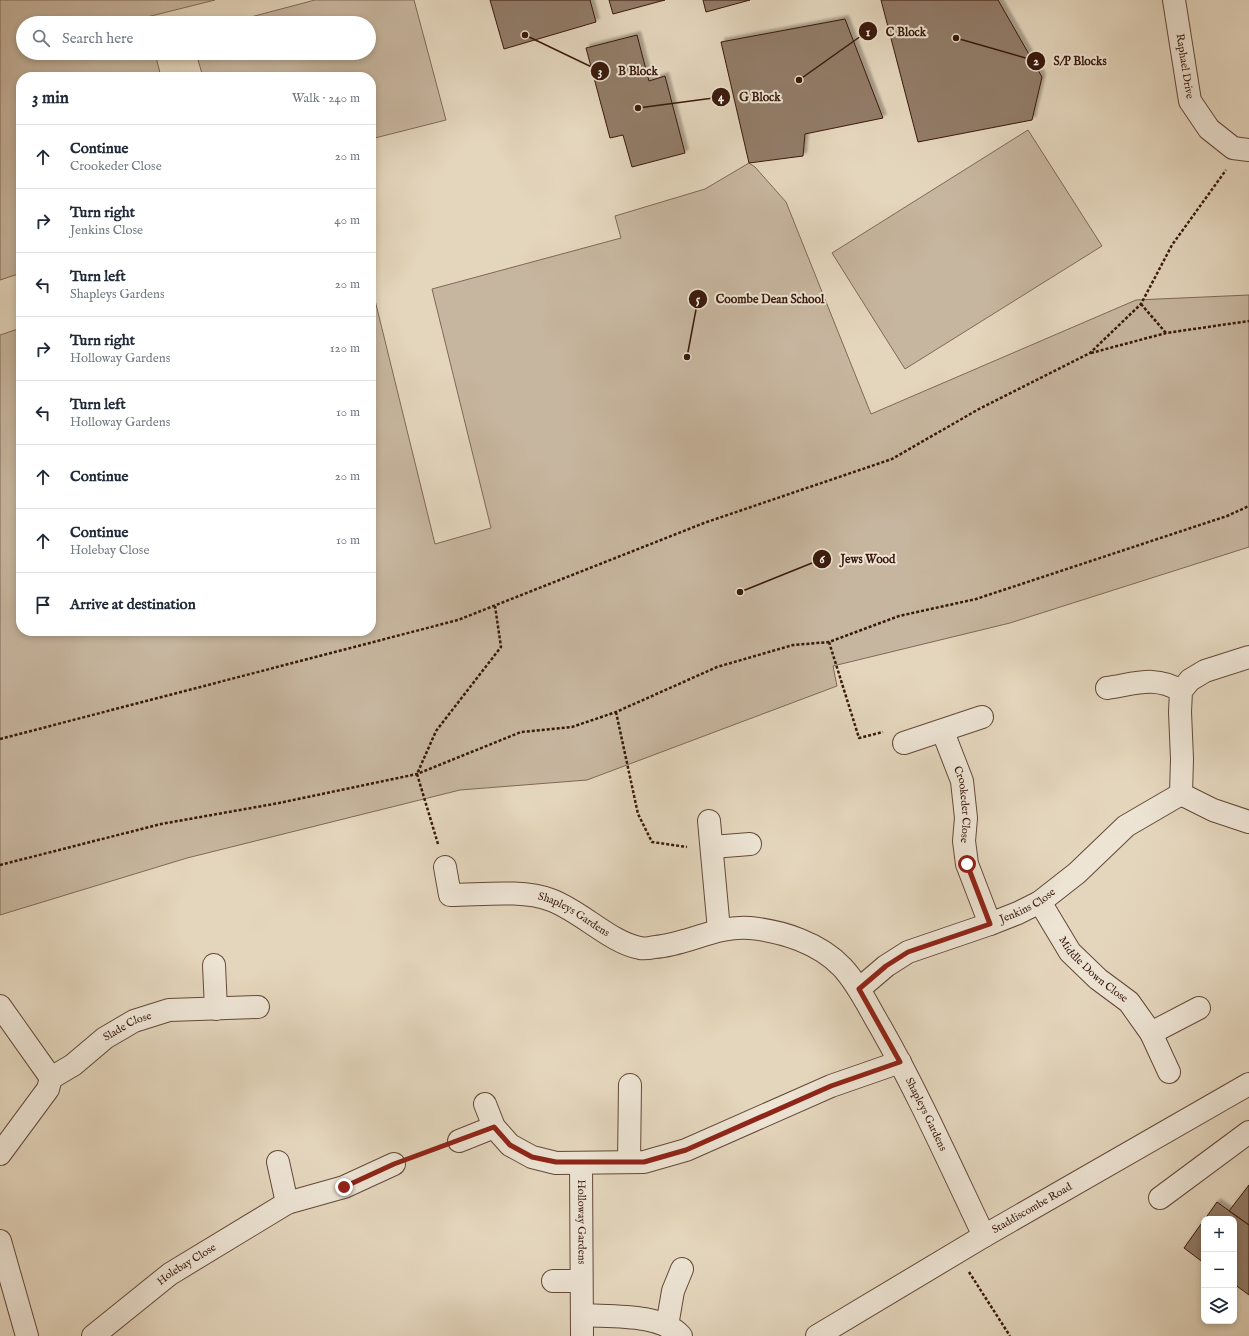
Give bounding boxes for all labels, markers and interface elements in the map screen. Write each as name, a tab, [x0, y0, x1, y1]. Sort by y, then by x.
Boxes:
search box	[16, 16, 376, 60]
callout: C Block	[858, 19, 934, 43]
text: 1	[866, 25, 871, 40]
text: C Block	[886, 25, 927, 40]
icon: search	[30, 27, 52, 49]
text: Search here	[62, 29, 133, 48]
street label: Raphael Drive	[1172, 33, 1197, 100]
callout: S/P Blocks	[1026, 49, 1115, 73]
text: 2	[1033, 54, 1039, 69]
text: S/P Blocks	[1053, 54, 1107, 69]
callout: B Block	[590, 59, 666, 83]
text: 3	[598, 64, 602, 79]
text: B Block	[618, 64, 658, 79]
callout: G Block	[711, 85, 789, 109]
text: 3 min	[32, 88, 69, 109]
text: Walk · 240 m	[292, 90, 360, 107]
text: 4	[718, 90, 725, 105]
text: G Block	[739, 90, 781, 105]
text: Continue	[70, 139, 128, 158]
icon: ahead	[32, 146, 54, 168]
text: 20 m	[335, 148, 360, 165]
text: Crookeder Close	[70, 158, 162, 175]
text: Turn right	[70, 203, 135, 222]
icon: right	[32, 210, 54, 232]
text: 40 m	[334, 212, 360, 229]
text: Jenkins Close	[70, 222, 143, 239]
text: Turn left	[70, 267, 126, 286]
icon: left	[32, 274, 54, 296]
text: 20 m	[335, 276, 360, 293]
text: Shapleys Gardens	[70, 286, 165, 303]
callout: Coombe Dean School	[688, 287, 832, 311]
text: 5	[696, 292, 701, 307]
text: Coombe Dean School	[716, 292, 825, 307]
text: Turn right	[70, 331, 135, 350]
icon: right	[32, 338, 54, 360]
text: 120 m	[330, 340, 360, 357]
text: Holloway Gardens	[70, 350, 170, 367]
text: Turn left	[70, 395, 126, 414]
icon: left	[32, 402, 54, 424]
text: 10 m	[336, 404, 360, 421]
text: Holloway Gardens	[70, 414, 170, 431]
icon: ahead	[32, 466, 54, 488]
text: Continue	[70, 467, 128, 486]
text: 20 m	[335, 468, 360, 485]
text: Continue	[70, 523, 128, 542]
icon: ahead	[32, 530, 54, 552]
text: 10 m	[336, 532, 360, 549]
text: Holebay Close	[70, 542, 149, 559]
callout: Jews Wood	[812, 547, 903, 571]
text: 6	[819, 552, 825, 567]
text: Jews Wood	[839, 552, 896, 568]
icon: arrive	[32, 594, 54, 616]
text: Arrive at destination	[70, 595, 196, 614]
street label: Crookeder Close	[950, 764, 973, 844]
route start	[958, 855, 976, 873]
street label: Jenkins Close	[996, 885, 1059, 927]
street label: Shapleys Gardens	[537, 890, 612, 940]
street label: Middle Down Close	[1055, 934, 1131, 1006]
street label: Slade Close	[101, 1009, 153, 1044]
street label: Shapleys Gardens	[902, 1075, 950, 1153]
route end	[335, 1178, 353, 1196]
street label: Holloway Gardens	[574, 1179, 589, 1265]
street label: Staddiscombe Road	[989, 1180, 1075, 1237]
map controls	[1201, 1216, 1237, 1324]
button: +	[1201, 1216, 1237, 1252]
street label: Holebay Close	[154, 1241, 219, 1289]
button: −	[1201, 1252, 1237, 1288]
button: layers	[1201, 1288, 1237, 1324]

